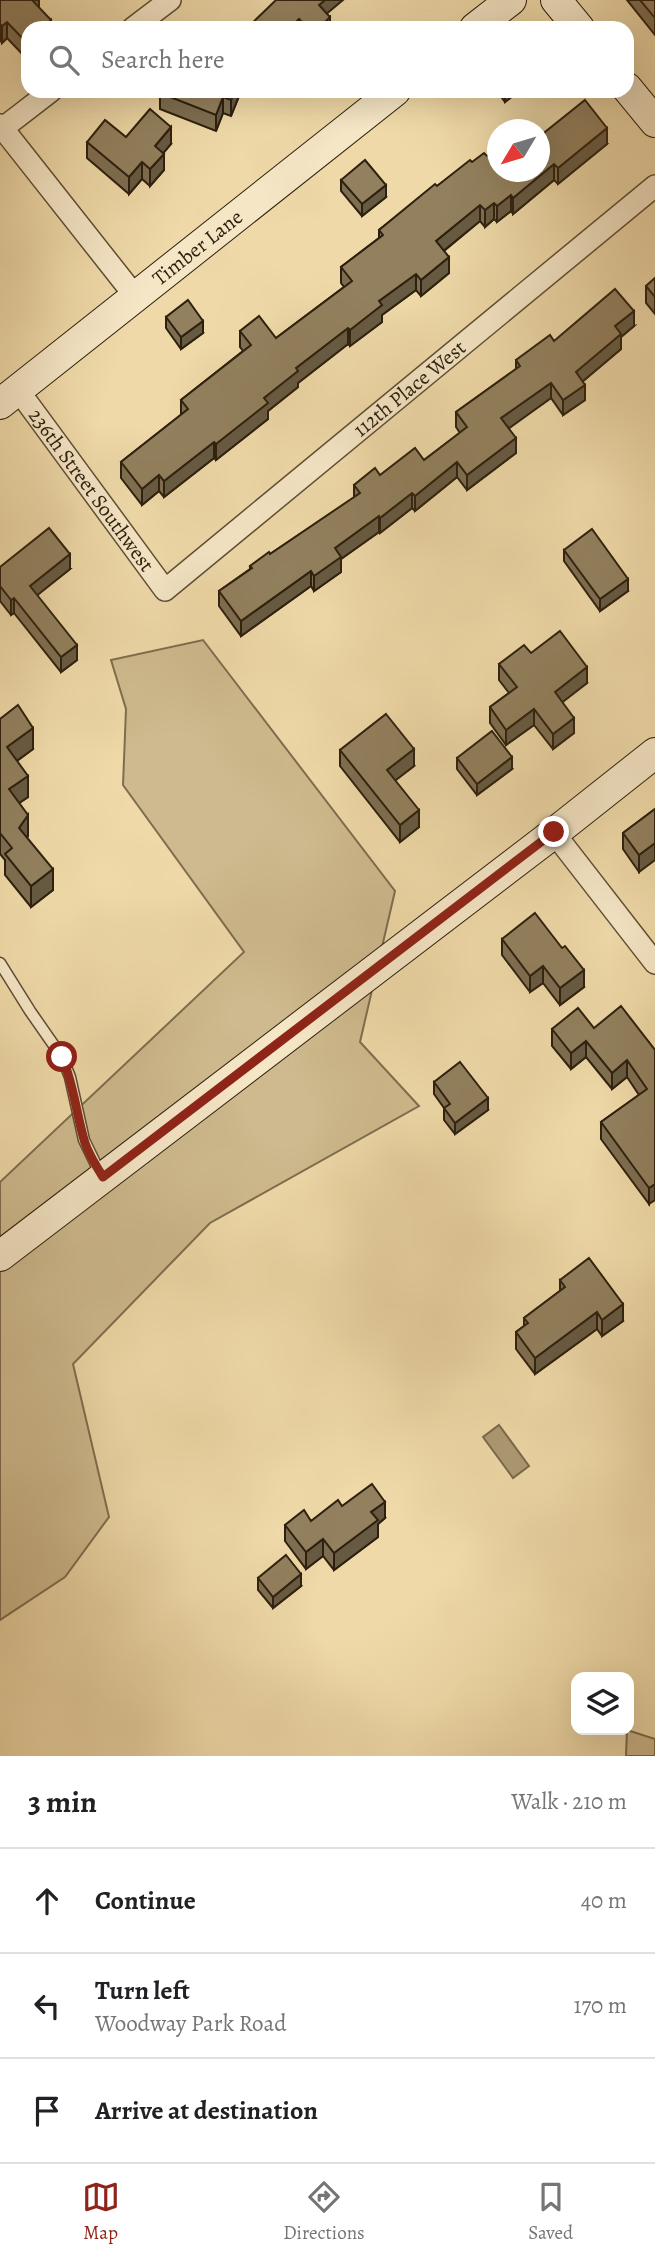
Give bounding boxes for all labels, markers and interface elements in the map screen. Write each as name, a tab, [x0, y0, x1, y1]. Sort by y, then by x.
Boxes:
search box	[21, 21, 634, 98]
icon: search	[45, 41, 83, 79]
text: Search here	[101, 42, 225, 77]
north arrow	[487, 119, 550, 182]
street label: Timber Lane	[147, 203, 249, 292]
street label: 112th Place West	[347, 334, 472, 443]
street label: 236th Street Southwest	[22, 403, 161, 577]
route end	[538, 816, 569, 847]
route start	[46, 1041, 77, 1072]
map controls	[571, 1672, 634, 1735]
button: layers	[571, 1672, 634, 1735]
text: 3 min	[28, 1782, 97, 1822]
text: Walk · 210 m	[511, 1786, 627, 1817]
icon: ahead	[28, 1882, 66, 1920]
text: Continue	[95, 1883, 196, 1918]
text: 40 m	[581, 1885, 627, 1916]
text: Turn left	[95, 1973, 190, 2008]
icon: left	[28, 1987, 66, 2025]
text: 170 m	[574, 1990, 627, 2021]
text: Woodway Park Road	[95, 2008, 287, 2039]
icon: arrive	[28, 2092, 66, 2130]
text: Arrive at destination	[95, 2093, 318, 2128]
tab: Map	[82, 2178, 120, 2246]
tab: Directions	[283, 2178, 365, 2246]
tab: Saved	[528, 2178, 573, 2246]

